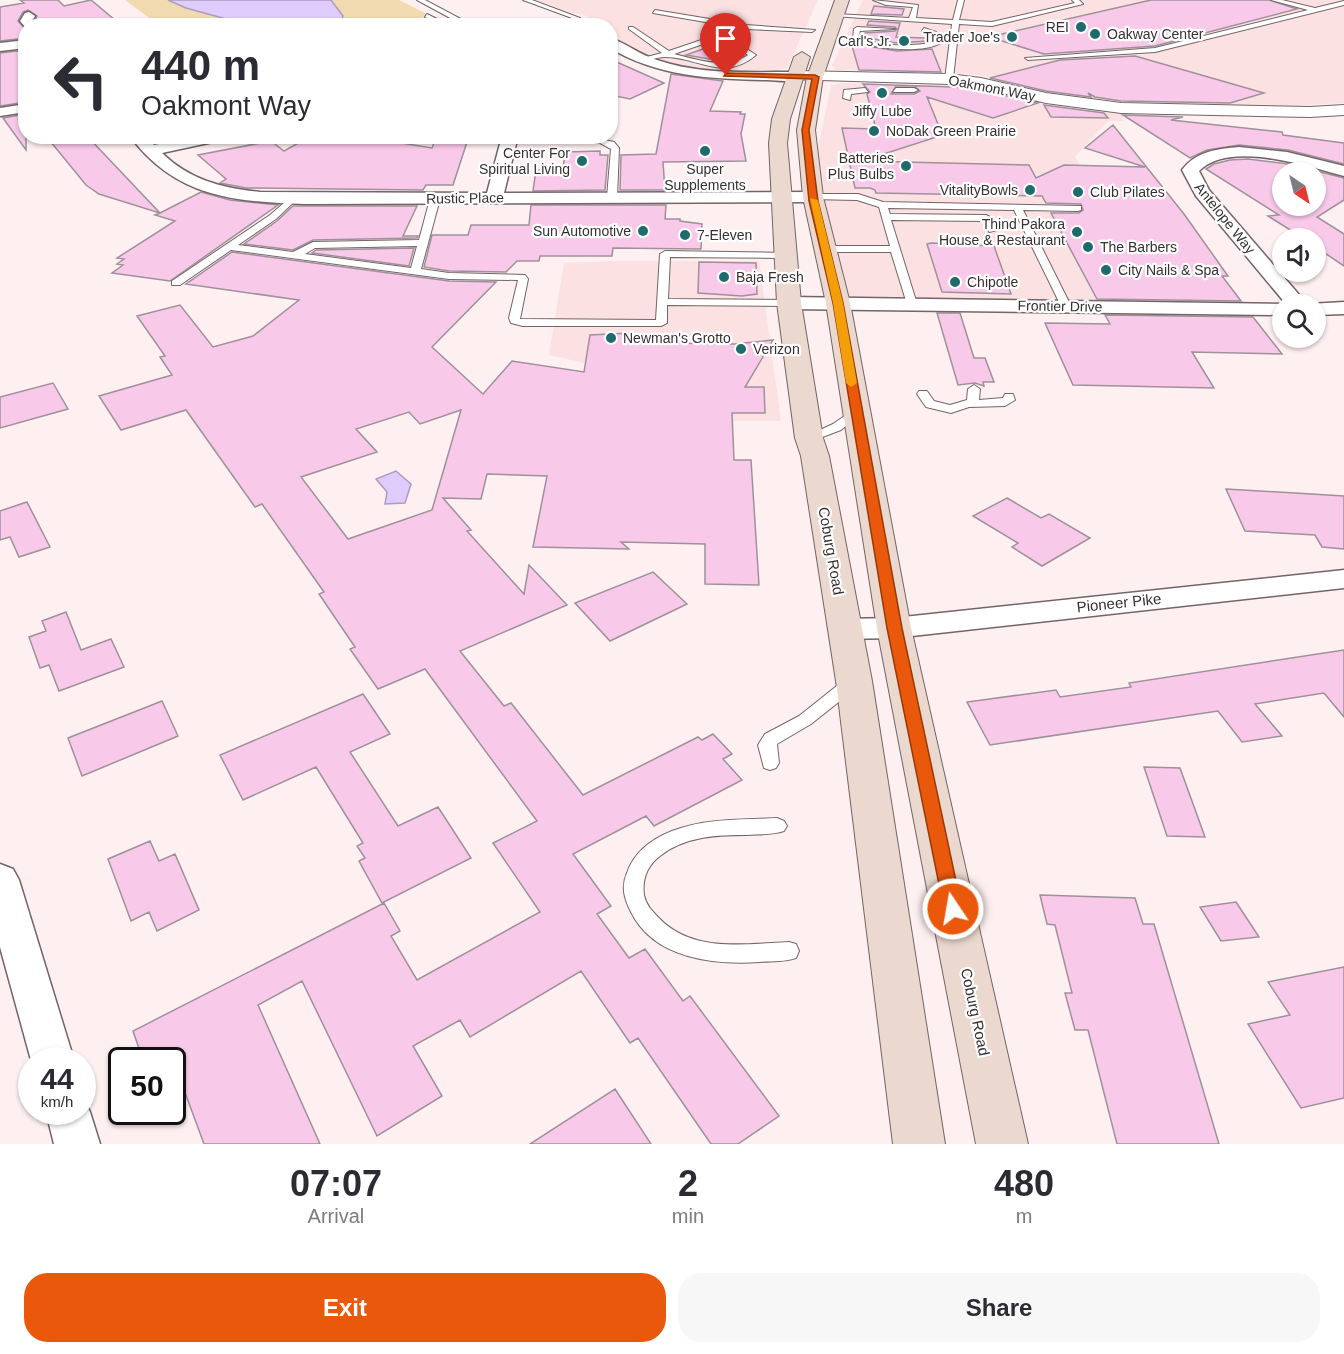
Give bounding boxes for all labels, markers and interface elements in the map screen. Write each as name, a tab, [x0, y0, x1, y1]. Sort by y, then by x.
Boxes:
pin	[700, 13, 751, 75]
place label: REI	[1046, 19, 1069, 35]
marker: REI	[1074, 20, 1088, 34]
icon: arrive	[709, 22, 742, 55]
place label: Oakway Center	[1107, 26, 1204, 42]
marker: Oakway Center	[1088, 27, 1102, 41]
place label: Trader Joe's	[923, 29, 1000, 45]
marker: Trader Joe's	[1005, 30, 1019, 44]
place label: Carl's Jr.	[838, 33, 892, 49]
marker: Carl's Jr.	[897, 34, 911, 48]
icon: left	[42, 42, 120, 120]
text: 440 m	[141, 42, 260, 89]
street label: Oakmont Way	[947, 72, 1037, 104]
marker: Jiffy Lube	[875, 86, 889, 100]
text: Oakmont Way	[141, 91, 311, 121]
place label: Jiffy Lube	[852, 103, 912, 119]
place label: NoDak Green Prairie	[886, 123, 1016, 139]
marker: NoDak Green Prairie	[867, 124, 881, 138]
marker: Super Supplements	[698, 144, 712, 158]
place label: Center For Spiritual Living	[479, 145, 570, 177]
place label: Batteries Plus Bulbs	[828, 150, 894, 182]
marker: Center For Spiritual Living	[575, 154, 589, 168]
marker: Batteries Plus Bulbs	[899, 159, 913, 173]
place label: Super Supplements	[664, 161, 746, 193]
north arrow	[1272, 162, 1326, 216]
map controls	[1272, 162, 1326, 348]
street label: Antelope Way	[1192, 179, 1258, 257]
place label: VitalityBowls	[940, 182, 1018, 198]
marker: VitalityBowls	[1023, 183, 1037, 197]
place label: Club Pilates	[1090, 184, 1165, 200]
marker: Club Pilates	[1071, 185, 1085, 199]
street label: Rustic Place	[426, 189, 504, 207]
place label: Thind Pakora House & Restaurant	[939, 216, 1065, 248]
place label: Sun Automotive	[533, 223, 631, 239]
marker: Sun Automotive	[636, 224, 650, 238]
marker: Thind Pakora House & Restaurant	[1070, 225, 1084, 239]
place label: 7-Eleven	[697, 227, 752, 243]
marker: 7-Eleven	[678, 228, 692, 242]
button: sound	[1272, 228, 1326, 282]
place label: The Barbers	[1100, 239, 1177, 255]
marker: The Barbers	[1081, 240, 1095, 254]
place label: City Nails & Spa	[1118, 262, 1219, 278]
marker: City Nails & Spa	[1099, 263, 1113, 277]
place label: Baja Fresh	[736, 269, 804, 285]
marker: Baja Fresh	[717, 270, 731, 284]
place label: Chipotle	[967, 274, 1019, 290]
marker: Chipotle	[948, 275, 962, 289]
button: search	[1272, 294, 1326, 348]
street label: Frontier Drive	[1017, 297, 1103, 315]
place label: Newman's Grotto	[623, 330, 731, 346]
marker: Newman's Grotto	[604, 331, 618, 345]
place label: Verizon	[753, 341, 800, 357]
marker: Verizon	[734, 342, 748, 356]
street label: Coburg Road	[815, 505, 848, 596]
street label: Pioneer Pike	[1076, 590, 1162, 615]
position arrow	[921, 877, 985, 941]
street label: Coburg Road	[958, 966, 993, 1057]
speed limit sign: 50	[108, 1047, 186, 1125]
text: 44	[40, 1062, 74, 1095]
text: km/h	[41, 1093, 73, 1110]
text: 07:07	[290, 1163, 382, 1204]
text: 2	[678, 1163, 698, 1204]
text: 480	[994, 1163, 1054, 1204]
text: Arrival	[308, 1205, 364, 1227]
text: min	[672, 1205, 704, 1227]
text: m	[1016, 1205, 1032, 1227]
button: Exit	[24, 1273, 666, 1342]
button: Share	[678, 1273, 1320, 1342]

